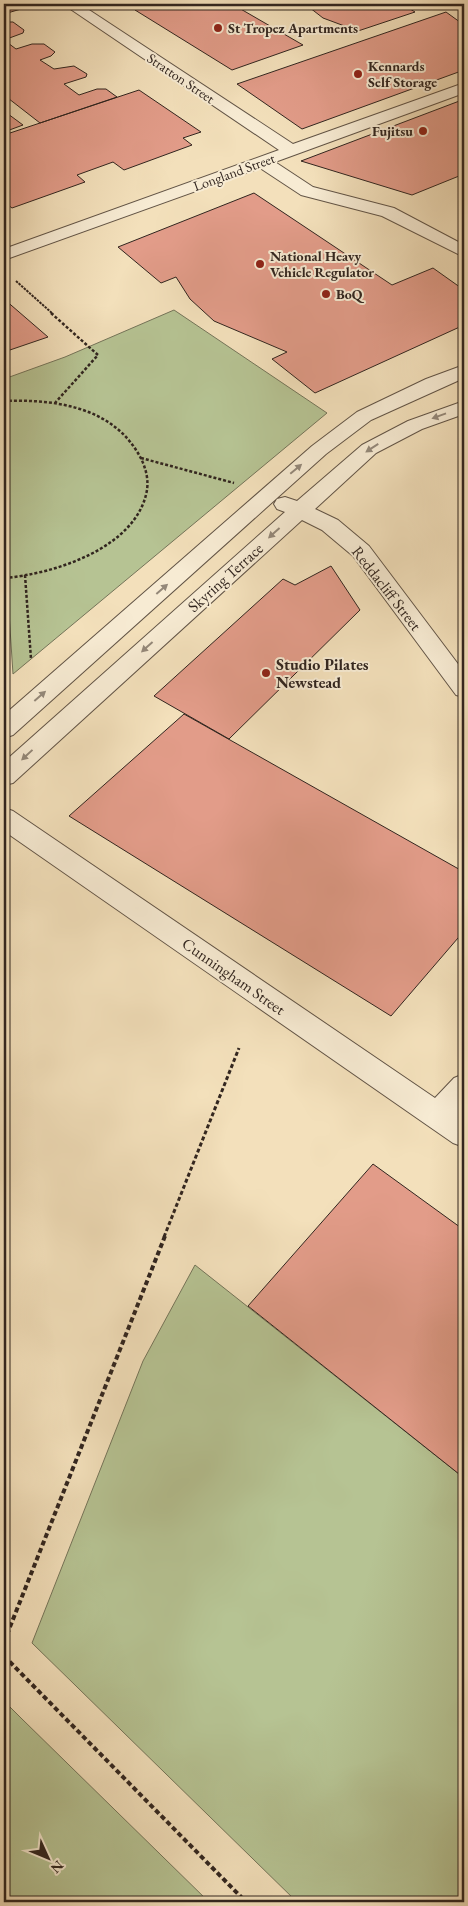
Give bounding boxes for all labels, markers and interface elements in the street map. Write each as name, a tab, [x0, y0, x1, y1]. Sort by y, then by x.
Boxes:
place label: St Tropez Apartments	[228, 19, 358, 37]
marker: St Tropez Apartments	[212, 22, 224, 34]
street label: Stratton Street	[144, 49, 219, 108]
place label: Kennards Self Storage	[368, 57, 437, 91]
marker: Kennards Self Storage	[352, 68, 364, 80]
place label: Fujitsu	[372, 122, 413, 140]
marker: Fujitsu	[417, 125, 429, 137]
street label: Longland Street	[191, 149, 278, 195]
place label: National Heavy Vehicle Regulator	[270, 247, 374, 281]
marker: National Heavy Vehicle Regulator	[254, 258, 266, 270]
place label: BoQ	[336, 285, 365, 303]
marker: BoQ	[320, 288, 332, 300]
one-way arrow	[432, 413, 447, 420]
one-way arrow	[365, 444, 378, 453]
one-way arrow	[289, 463, 302, 474]
one-way arrow	[269, 527, 281, 539]
street label: Skyring Terrace	[183, 538, 268, 617]
street label: Reddacliff Street	[347, 542, 426, 635]
one-way arrow	[156, 584, 168, 595]
one-way arrow	[142, 641, 154, 653]
place label: Studio Pilates Newstead	[276, 654, 369, 693]
marker: Studio Pilates Newstead	[260, 667, 272, 679]
one-way arrow	[34, 691, 47, 702]
one-way arrow	[21, 749, 33, 761]
street label: Cunningham Street	[178, 933, 289, 1020]
north arrow	[22, 1834, 72, 1884]
text: N	[46, 1857, 68, 1878]

